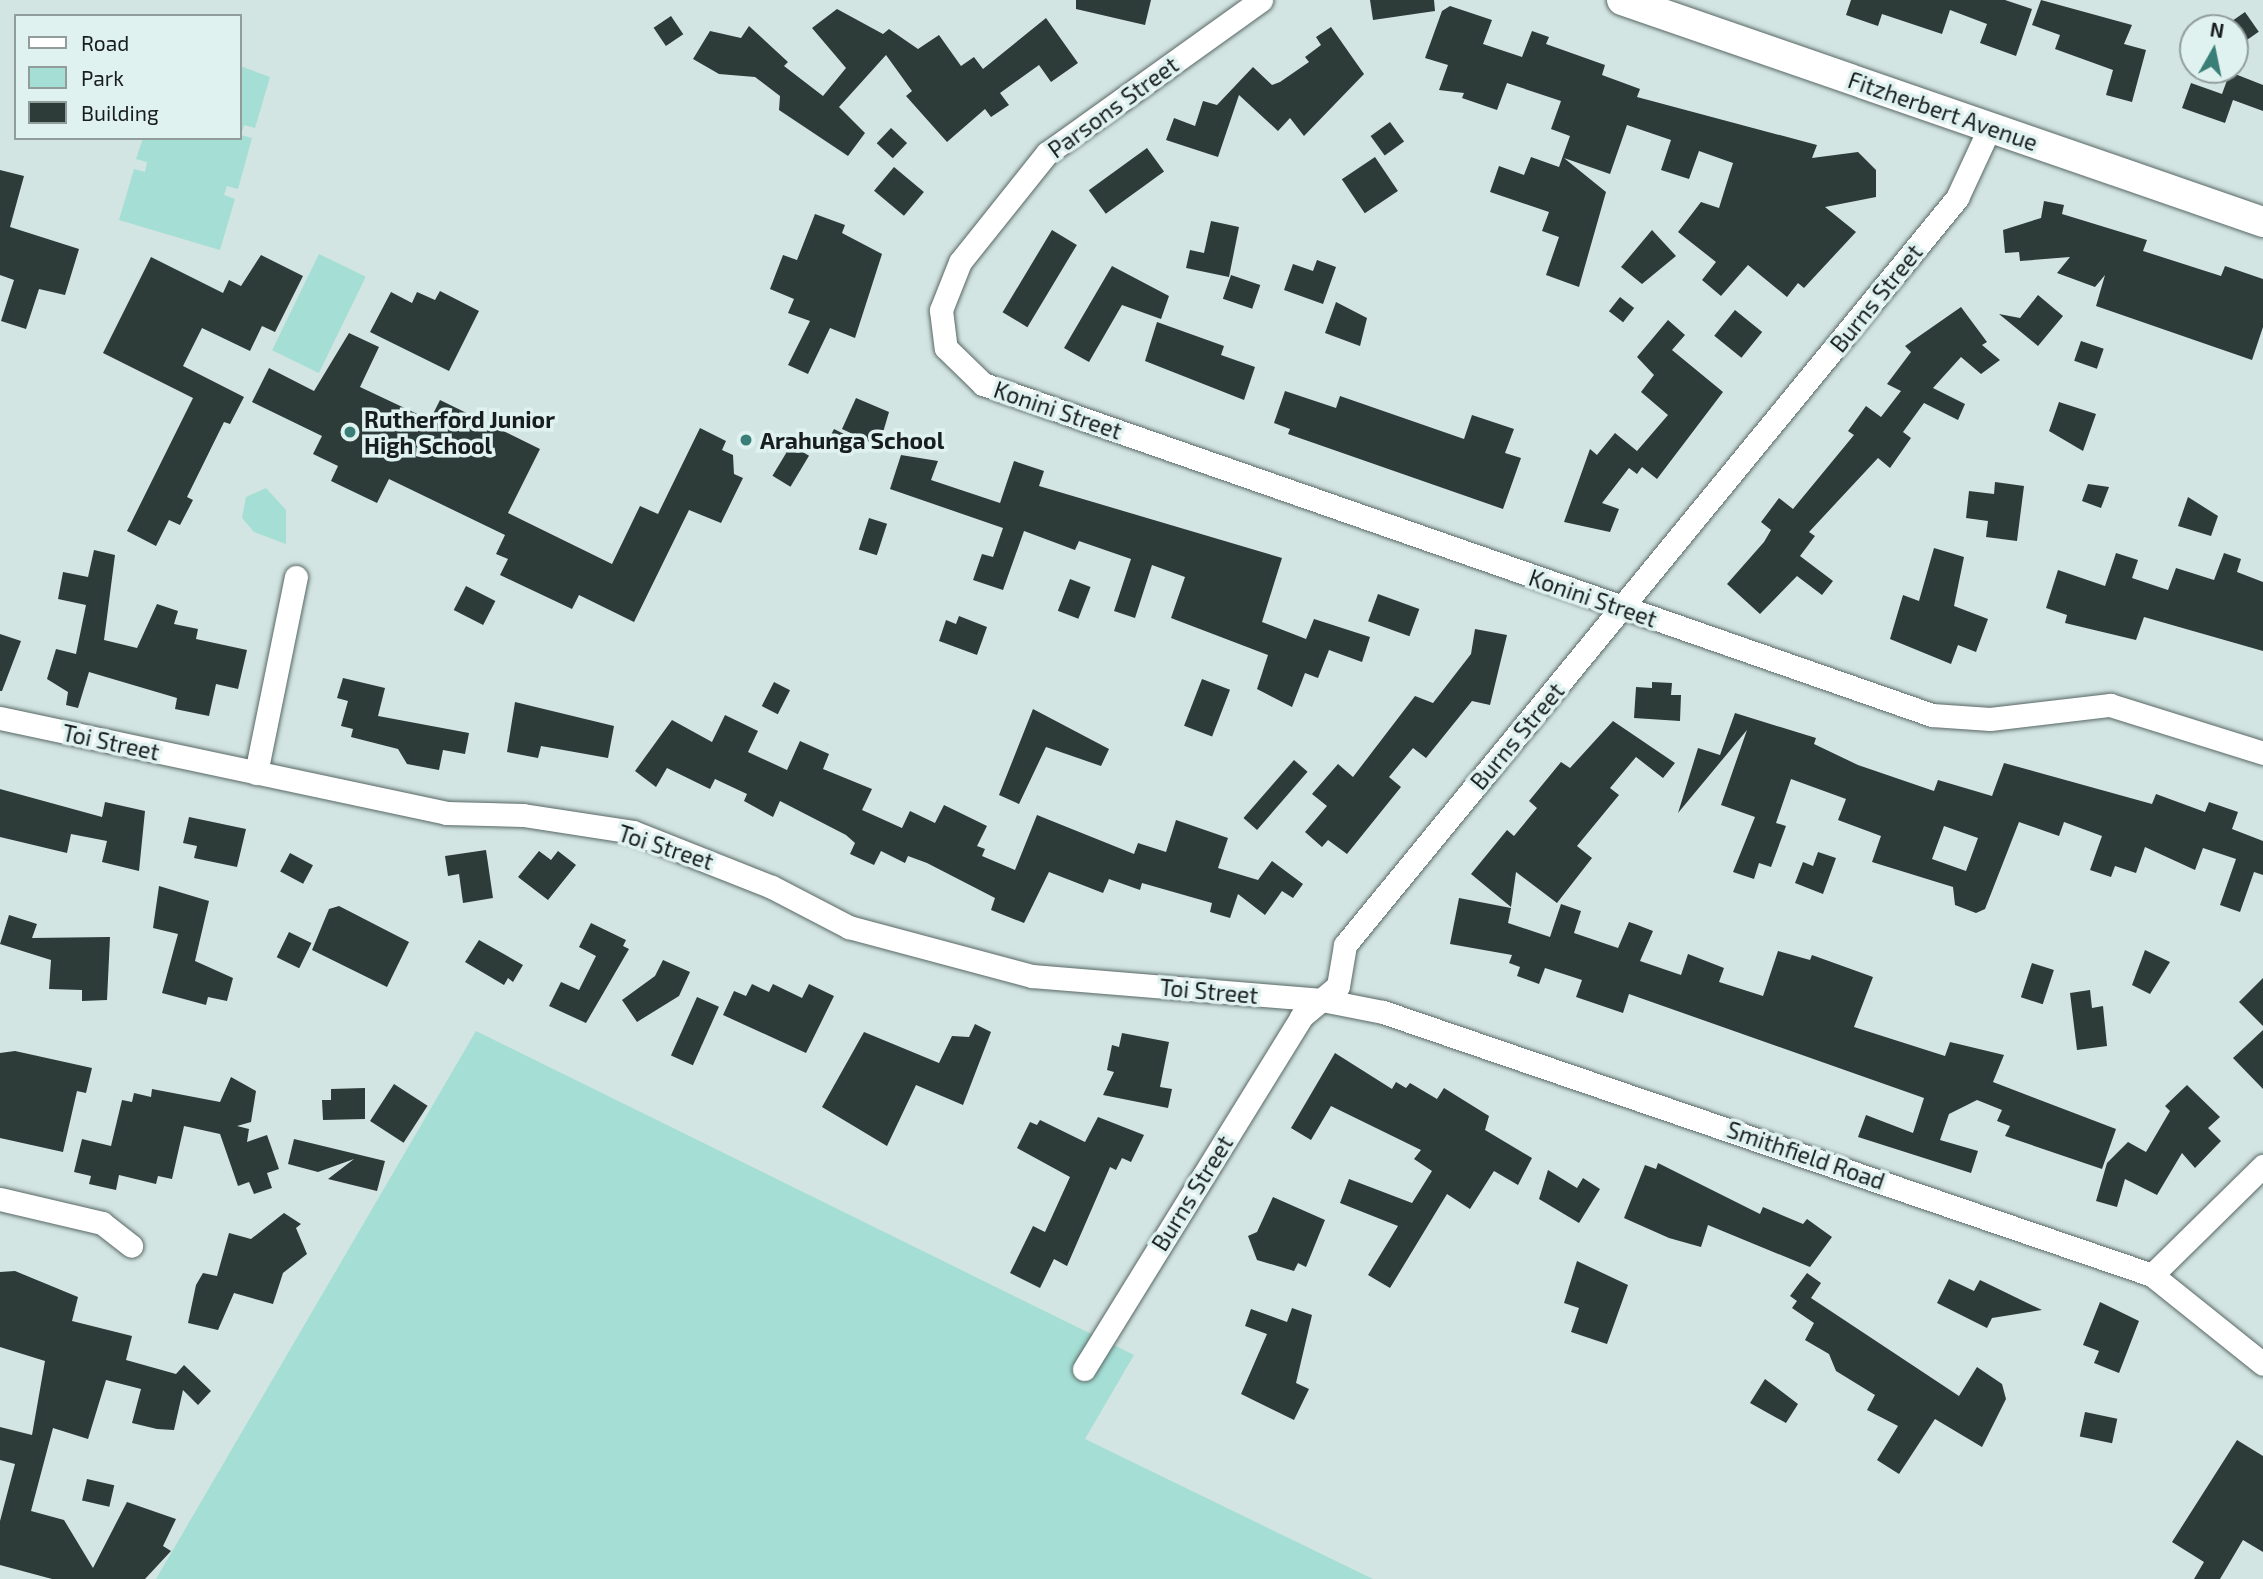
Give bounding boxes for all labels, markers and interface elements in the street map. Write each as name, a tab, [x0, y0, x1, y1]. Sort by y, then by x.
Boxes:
legend	[14, 14, 242, 140]
north arrow	[2179, 14, 2249, 84]
text: N	[2208, 17, 2226, 42]
text: Road	[81, 30, 129, 55]
street label: Parsons Street	[1043, 51, 1183, 163]
text: Park	[81, 65, 124, 90]
street label: Fitzherbert Avenue	[1844, 66, 2042, 156]
text: Building	[81, 100, 159, 125]
street label: Burns Street	[1824, 239, 1928, 357]
street label: Konini Street	[990, 375, 1126, 445]
place label: Rutherford Junior High School	[364, 405, 555, 459]
marker: Rutherford Junior High School	[342, 424, 358, 440]
place label: Arahunga School	[760, 426, 944, 454]
marker: Arahunga School	[738, 432, 754, 448]
street label: Konini Street	[1525, 563, 1661, 633]
street label: Burns Street	[1464, 677, 1570, 795]
street label: Toi Street	[60, 718, 162, 766]
street label: Toi Street	[615, 819, 717, 875]
street label: Toi Street	[1159, 973, 1259, 1009]
street label: Smithfield Road	[1723, 1115, 1889, 1195]
street label: Burns Street	[1146, 1130, 1238, 1256]

